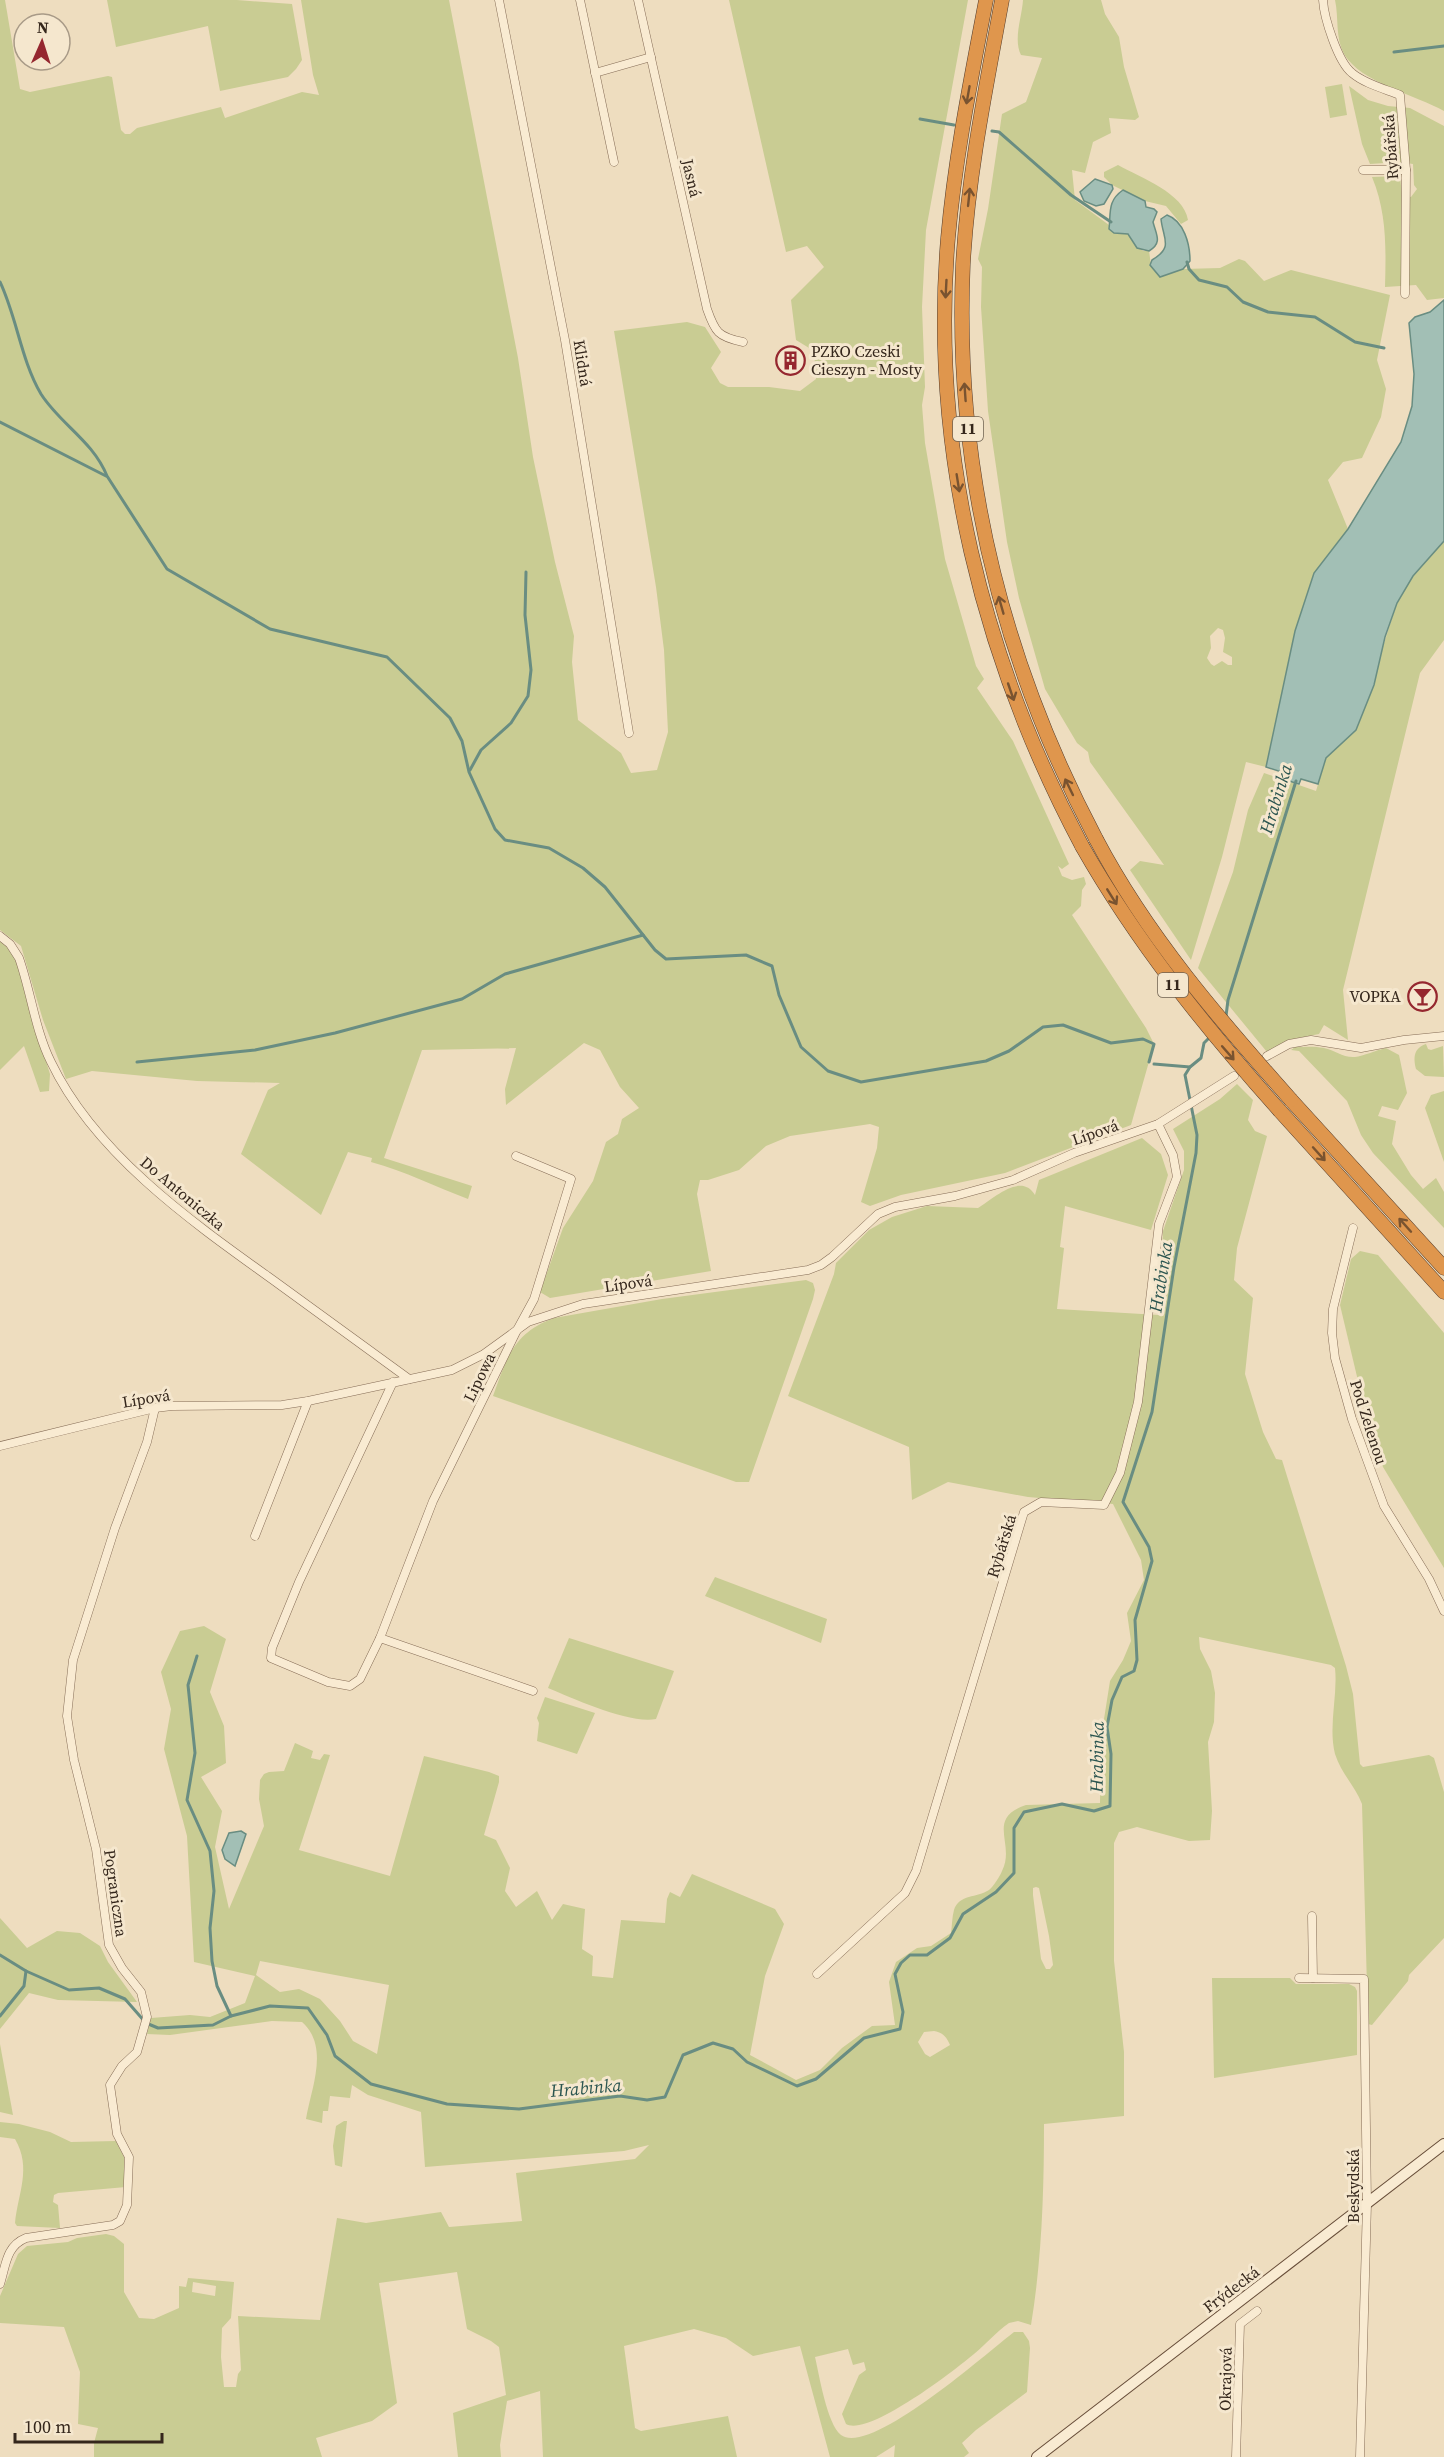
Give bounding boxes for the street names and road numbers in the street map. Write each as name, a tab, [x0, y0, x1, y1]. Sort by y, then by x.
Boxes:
street label: Rybářská	[1377, 113, 1403, 180]
street label: Jasná	[677, 156, 707, 200]
street label: Klidná	[568, 338, 598, 389]
road number: 11	[953, 417, 983, 441]
road number: 11	[1158, 973, 1188, 997]
street label: Lípová	[1069, 1113, 1122, 1150]
street label: Do Antoniczka	[136, 1151, 231, 1236]
street label: Lípová	[603, 1269, 654, 1297]
street label: Lipowa	[458, 1348, 501, 1405]
street label: Pod Zelenou	[1345, 1377, 1393, 1467]
street label: Lípová	[120, 1383, 172, 1413]
street label: Rybářská	[981, 1511, 1021, 1581]
street label: Pograniczna	[99, 1848, 133, 1939]
street label: Beskydská	[1342, 2148, 1364, 2223]
street label: Frýdecká	[1198, 2260, 1264, 2317]
street label: Okrajová	[1213, 2346, 1237, 2411]

